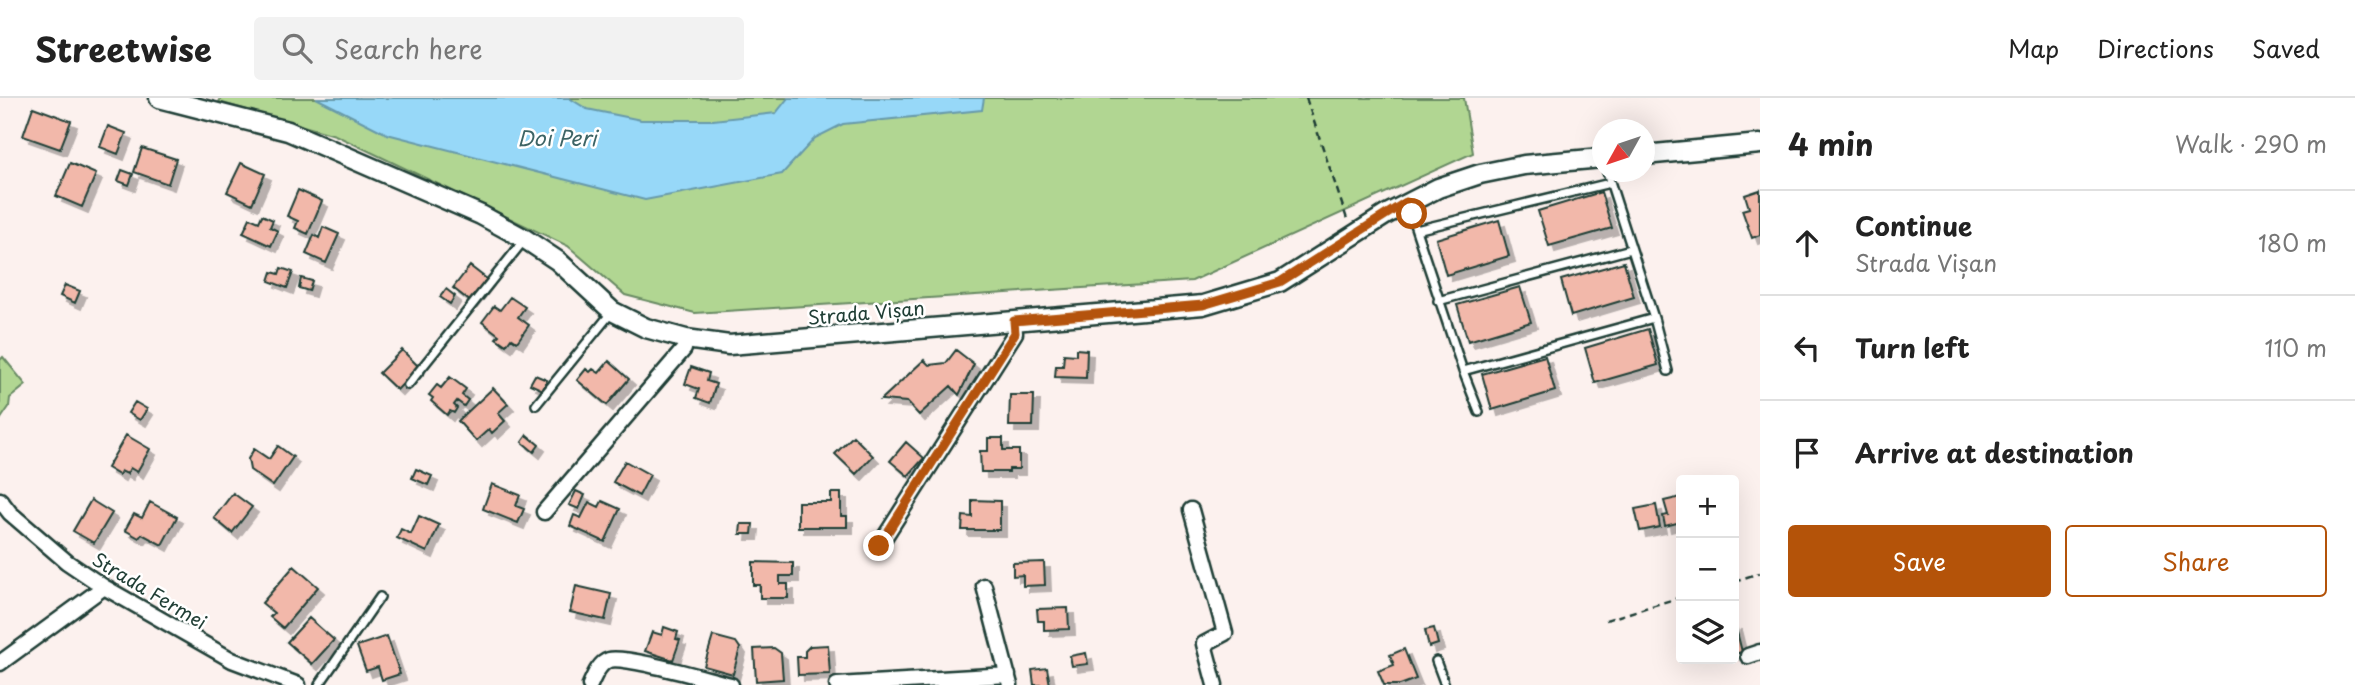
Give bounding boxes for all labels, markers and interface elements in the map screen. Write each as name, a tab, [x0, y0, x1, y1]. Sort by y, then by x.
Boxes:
search box	[254, 17, 744, 80]
text: Streetwise	[35, 23, 212, 73]
icon: search	[278, 29, 316, 67]
text: Search here	[334, 29, 483, 68]
text: Map	[2008, 30, 2059, 66]
text: Directions	[2097, 30, 2214, 66]
text: Saved	[2252, 30, 2320, 66]
north arrow	[1592, 119, 1655, 182]
water label: Doi Peri	[517, 121, 600, 153]
text: 4 min	[1788, 121, 1874, 166]
text: Walk · 290 m	[2175, 126, 2327, 161]
route start	[1396, 198, 1427, 229]
text: Continue	[1855, 206, 1972, 245]
icon: ahead	[1788, 224, 1826, 262]
text: 180 m	[2258, 225, 2327, 260]
text: Strada Vișan	[1855, 245, 1997, 280]
street label: Strada Vișan	[806, 293, 926, 331]
text: Turn left	[1855, 328, 1970, 367]
icon: left	[1788, 329, 1826, 367]
text: 110 m	[2265, 330, 2327, 365]
text: Arrive at destination	[1855, 433, 2134, 472]
icon: arrive	[1788, 434, 1826, 472]
map controls	[1676, 475, 1739, 664]
button: +	[1676, 475, 1739, 538]
button: Save	[1788, 525, 2051, 597]
button: Share	[2065, 525, 2327, 597]
route end	[863, 530, 894, 561]
button: −	[1676, 538, 1739, 601]
street label: Strada Fermei	[87, 545, 213, 635]
button: layers	[1676, 601, 1739, 664]

